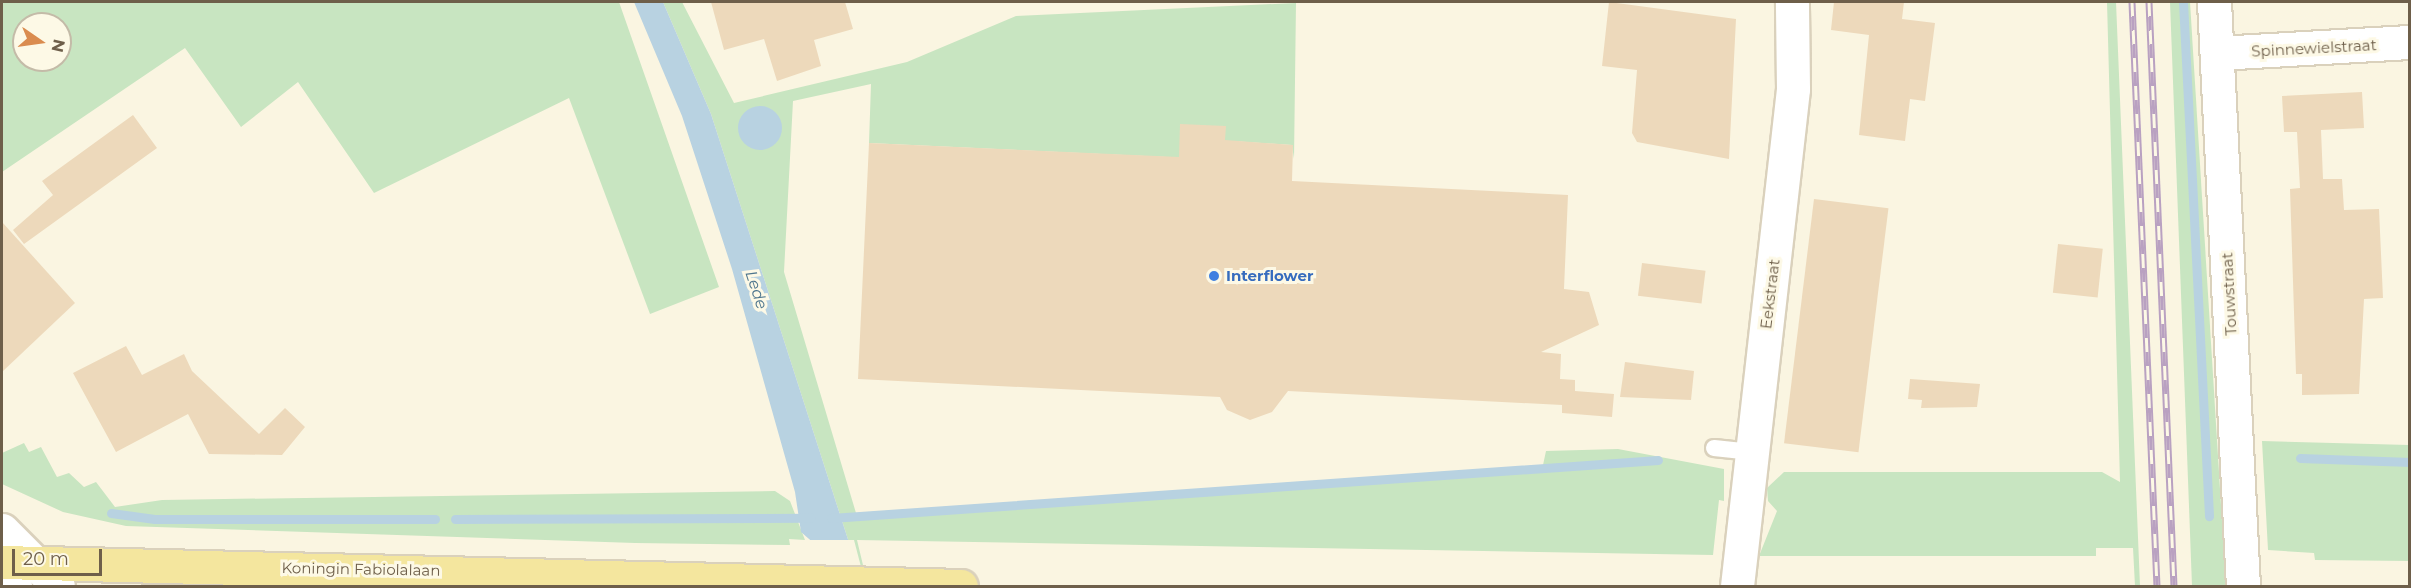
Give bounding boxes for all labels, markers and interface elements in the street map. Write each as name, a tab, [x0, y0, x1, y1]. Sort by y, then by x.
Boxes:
north arrow	[12, 12, 72, 72]
street label: Spinnewielstraat	[2251, 36, 2377, 60]
text: N	[47, 37, 69, 54]
street label: Touwstraat	[2218, 252, 2240, 336]
street label: Eekstraat	[1757, 258, 1783, 330]
place label: Interflower	[1226, 267, 1313, 285]
water label: Lede	[741, 268, 771, 312]
marker: Interflower	[1207, 269, 1221, 283]
scale bar	[15, 537, 105, 575]
text: 20 m	[23, 548, 69, 570]
street label: Koningin Fabiolalaan	[281, 559, 441, 579]

